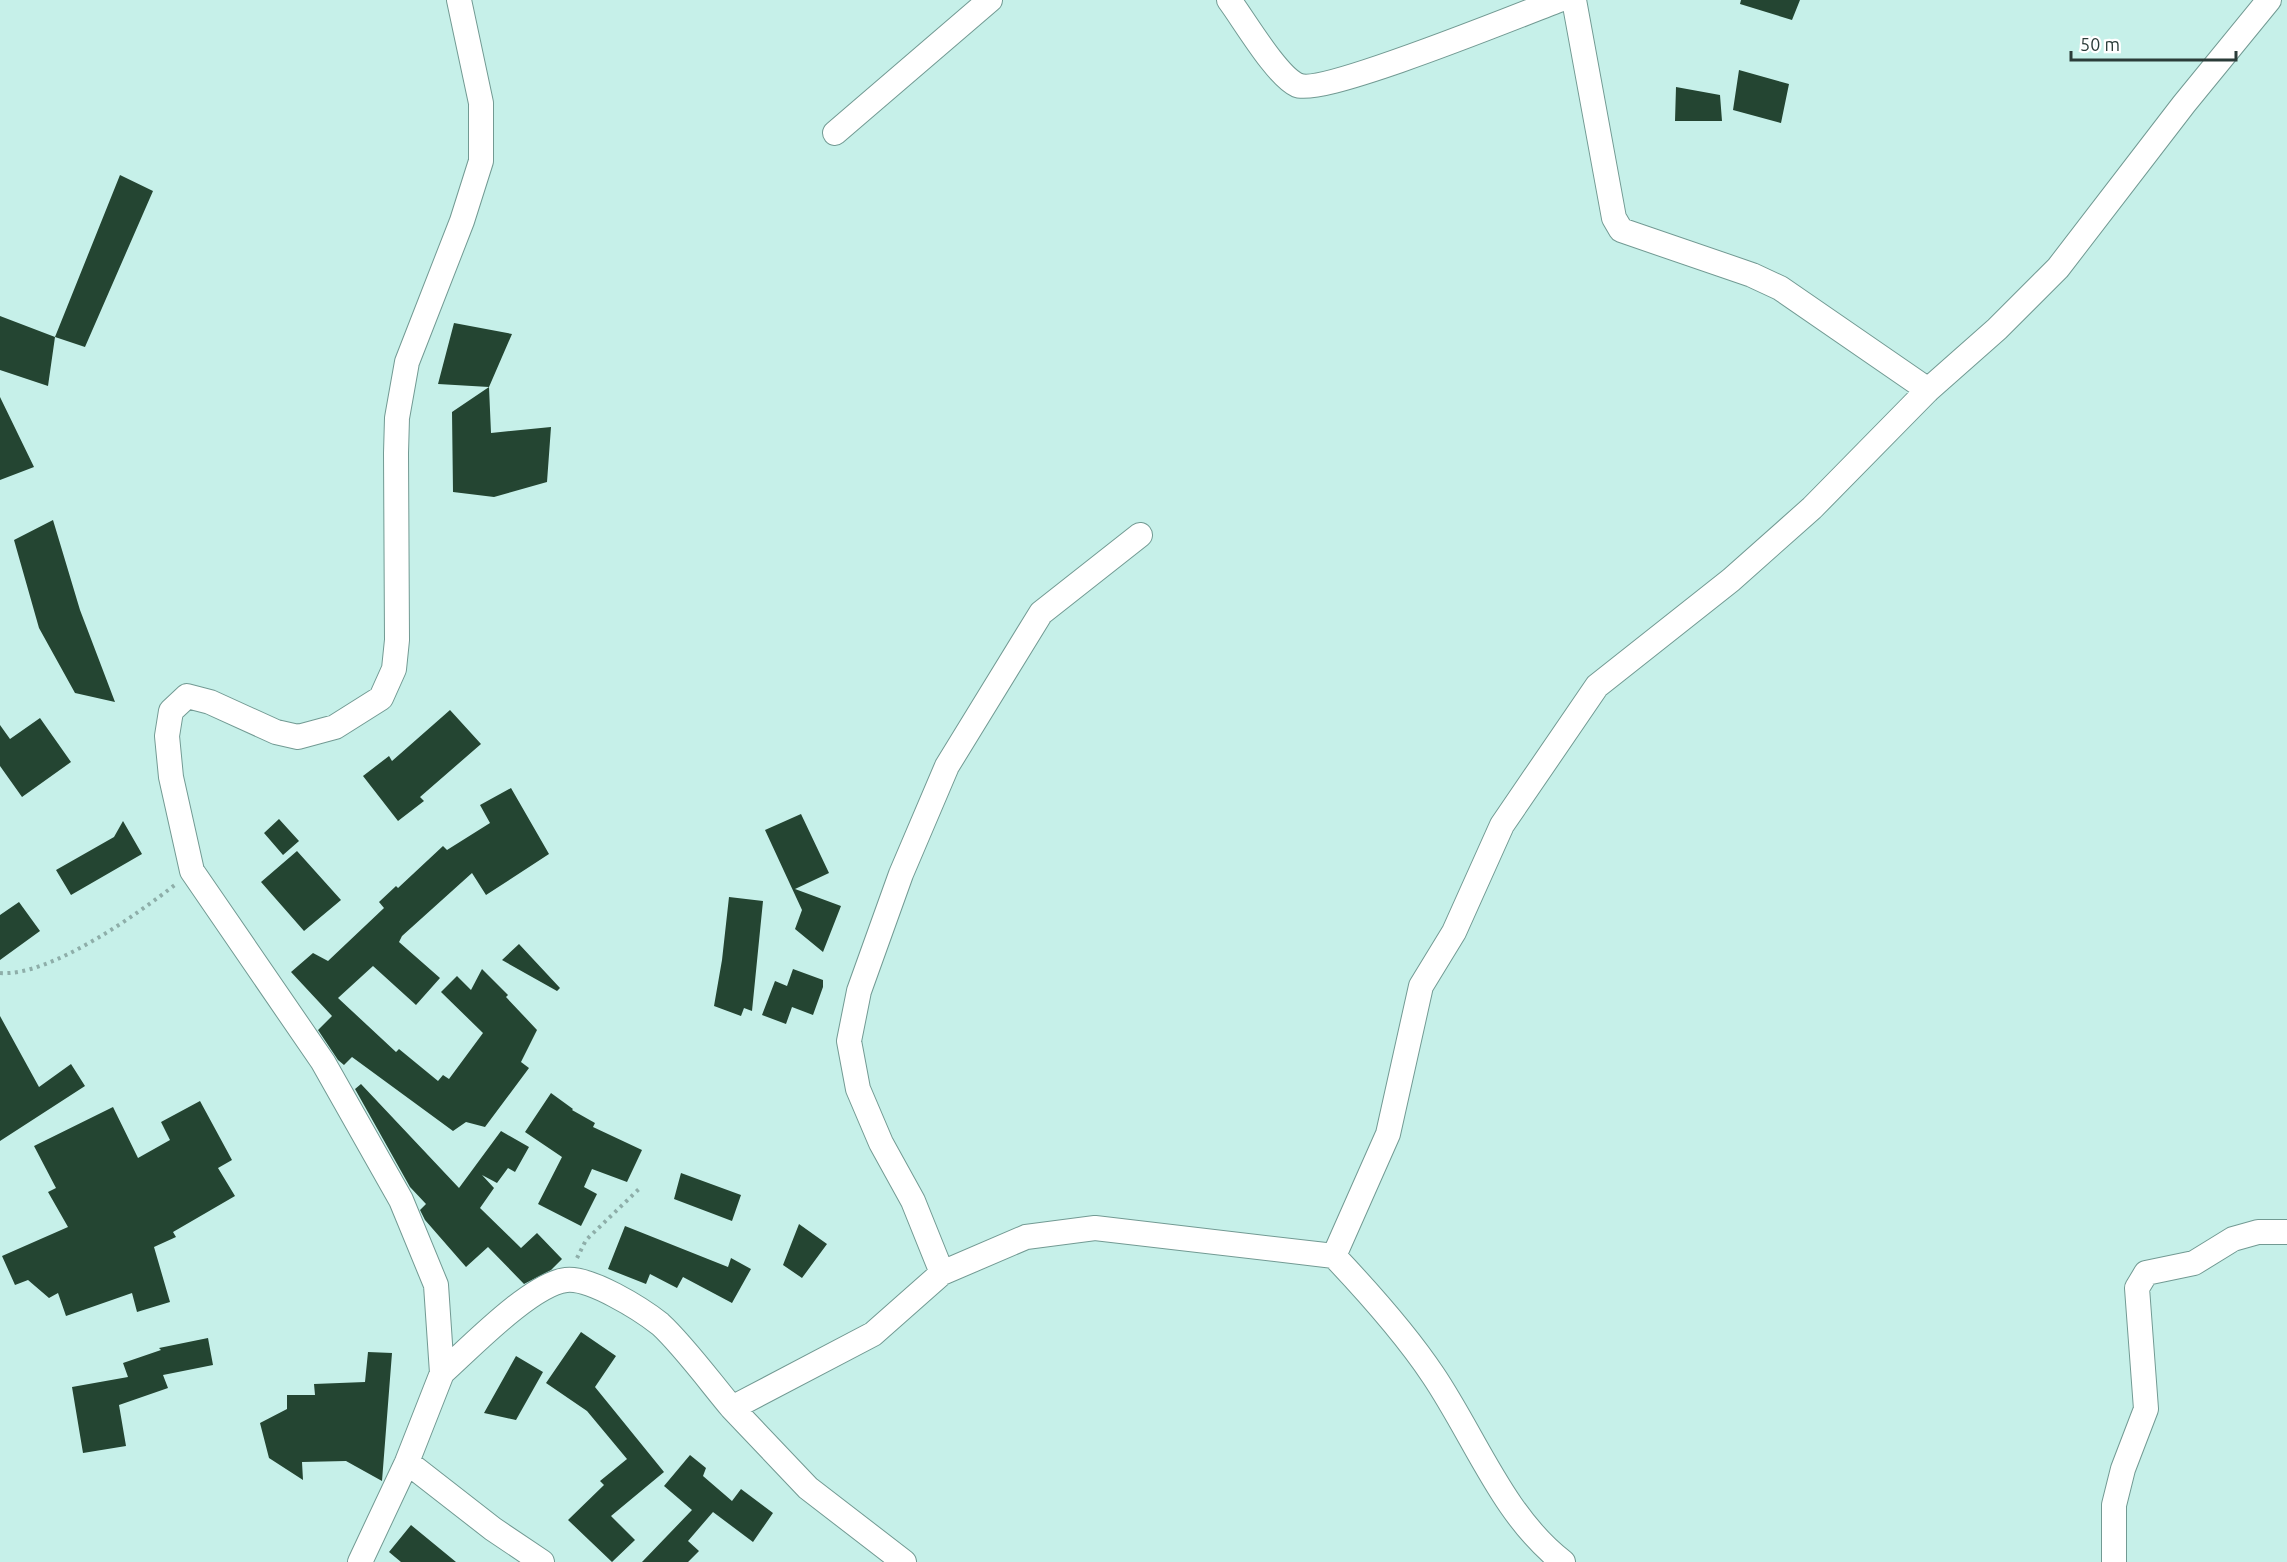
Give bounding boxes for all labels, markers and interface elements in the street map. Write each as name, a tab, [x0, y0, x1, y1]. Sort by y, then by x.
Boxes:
scale bar	[2071, 24, 2236, 62]
text: 50 m	[2080, 34, 2120, 54]

